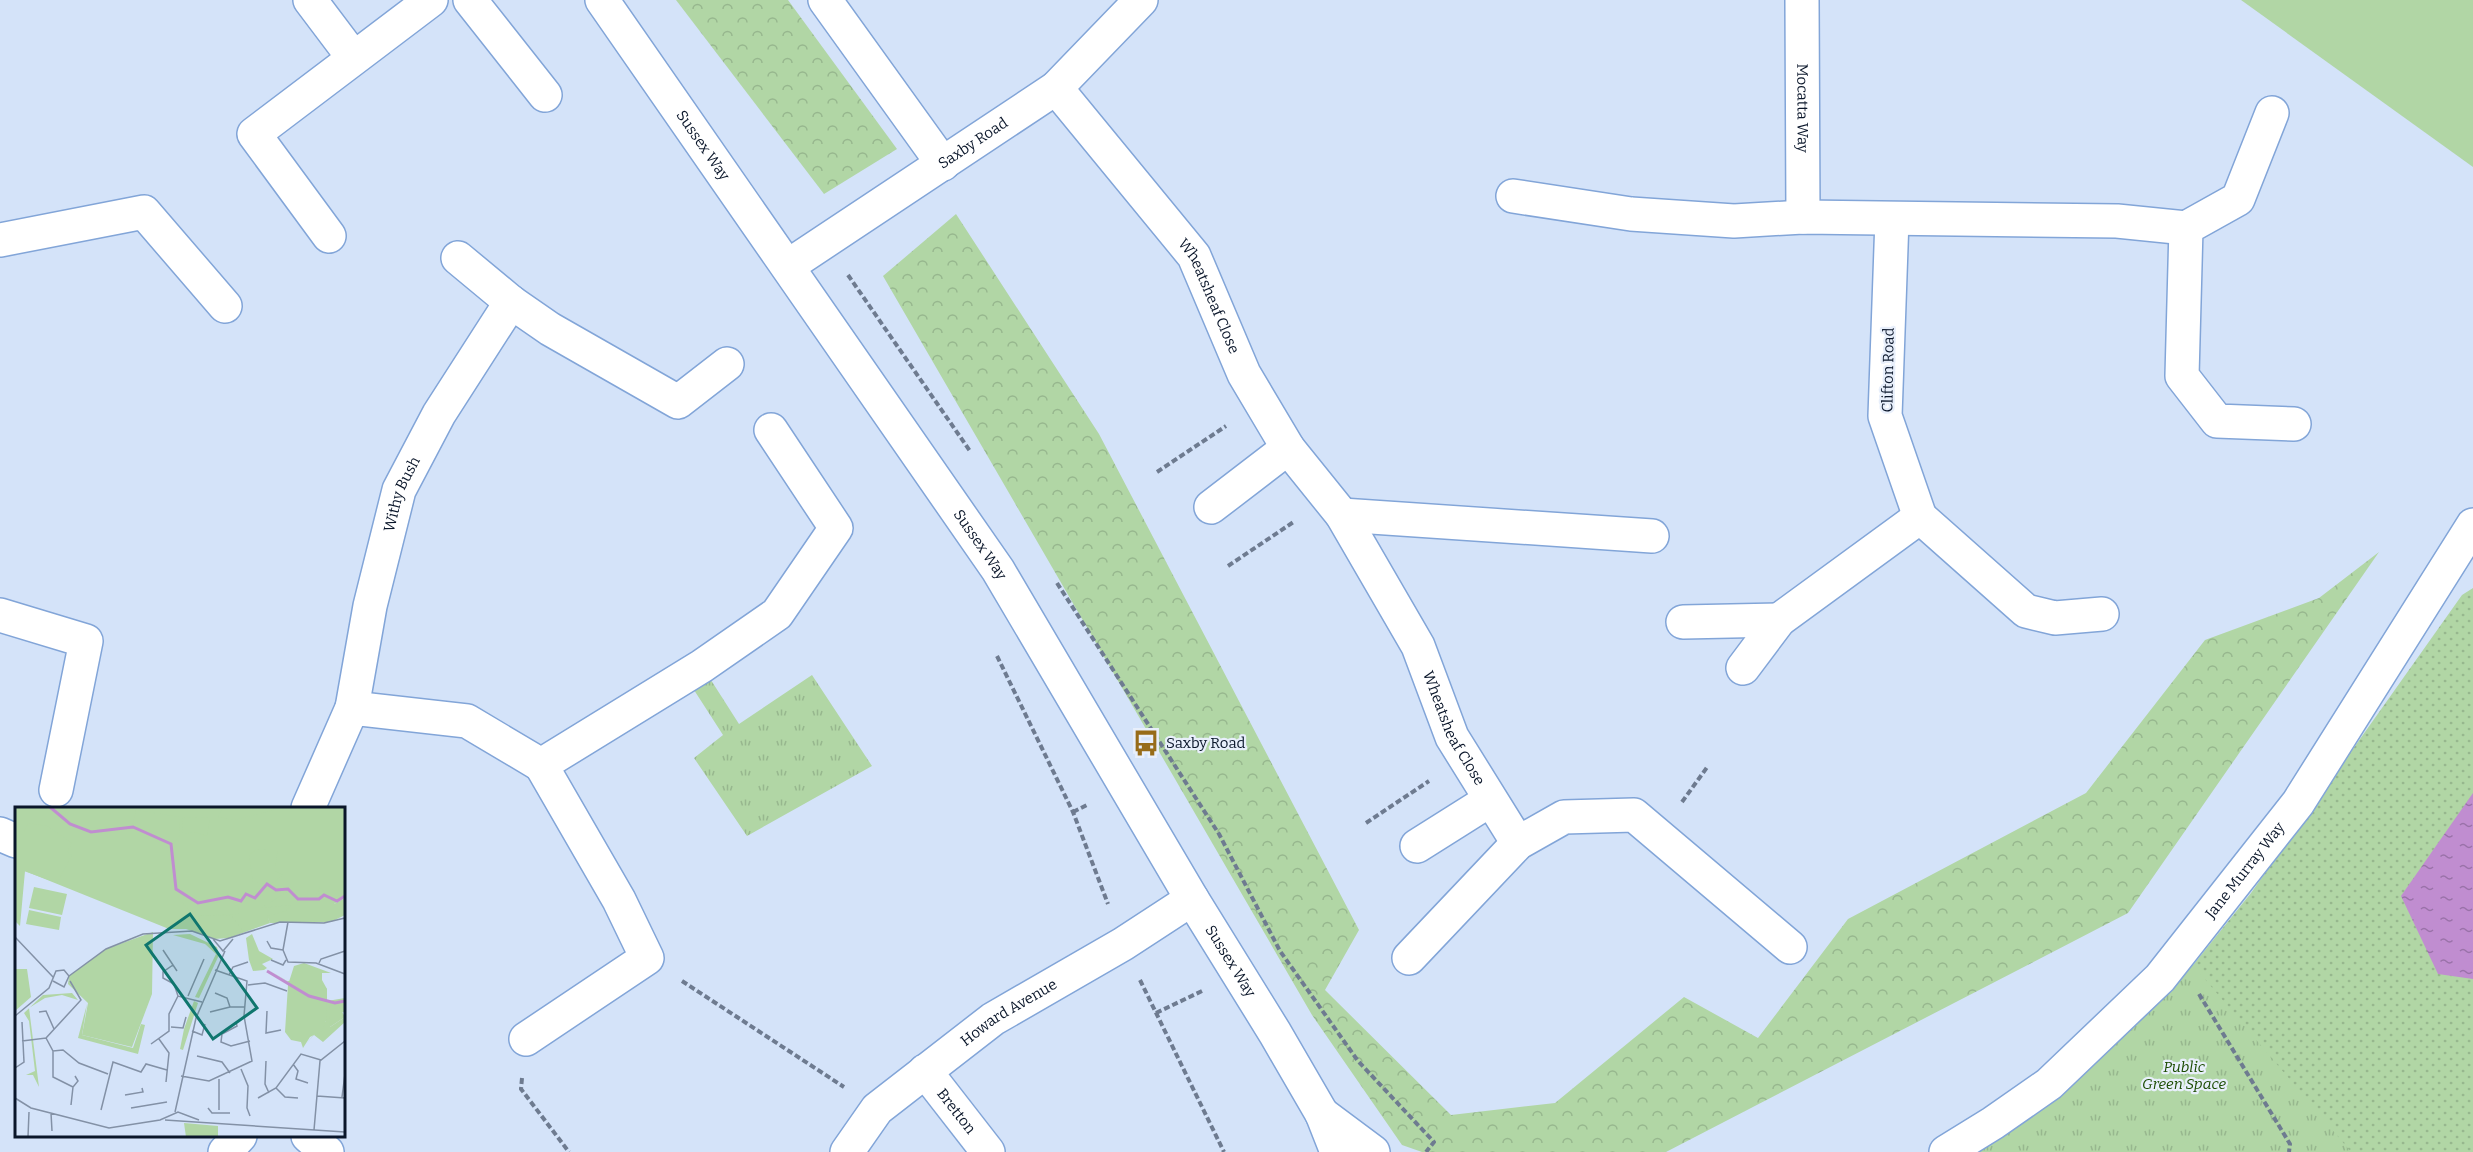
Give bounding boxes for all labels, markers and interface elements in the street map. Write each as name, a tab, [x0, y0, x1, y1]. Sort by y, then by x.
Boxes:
street label: Mocatta Way	[1793, 63, 1812, 153]
street label: Sussex Way	[672, 107, 734, 184]
street label: Saxby Road	[935, 114, 1011, 173]
street label: Wheatsheaf Close	[1174, 235, 1243, 356]
street label: Clifton Road	[1878, 327, 1898, 413]
street label: Withy Bush	[380, 453, 424, 534]
street label: Sussex Way	[950, 506, 1011, 583]
street label: Wheatsheaf Close	[1419, 668, 1489, 789]
bus stop icon: Saxby Road	[1131, 728, 1161, 758]
place label: Saxby Road	[1166, 734, 1246, 752]
inset map	[15, 807, 345, 1137]
street label: Jane Murray Way	[2201, 819, 2288, 923]
street label: Sussex Way	[1201, 922, 1260, 1000]
street label: Howard Avenue	[957, 975, 1060, 1050]
park label: Public Green Space	[2142, 1058, 2227, 1093]
street label: Bretton	[933, 1085, 980, 1138]

